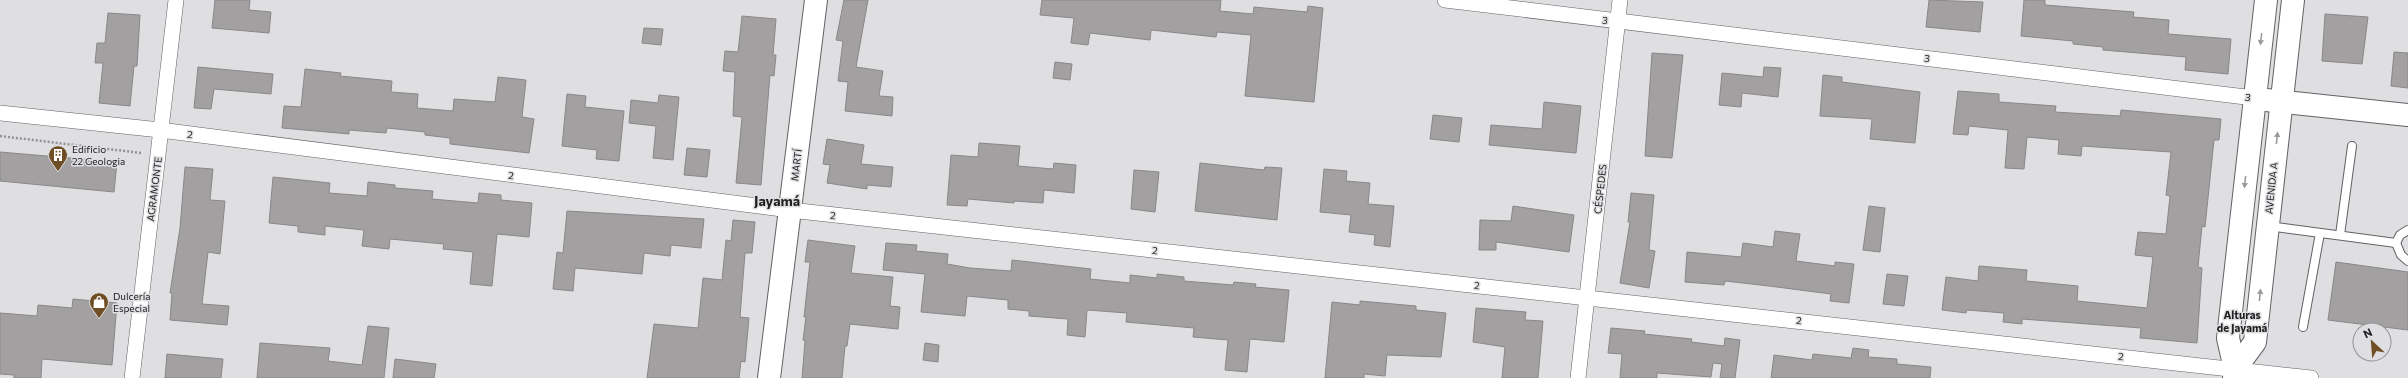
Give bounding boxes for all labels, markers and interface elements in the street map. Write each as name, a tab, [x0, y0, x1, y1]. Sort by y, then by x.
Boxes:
street label: 3	[1601, 14, 1609, 26]
one-way arrow	[2258, 33, 2264, 45]
street label: 3	[1923, 52, 1931, 64]
street label: 3	[2244, 91, 2252, 103]
street label: 2	[187, 128, 194, 140]
one-way arrow	[2273, 132, 2280, 144]
place label: Edificio 22 Geologia	[72, 143, 125, 167]
building icon: Edificio 22 Geologia	[47, 144, 69, 172]
street label: MARTÍ	[788, 148, 804, 182]
street label: AGRAMONTE	[144, 156, 164, 222]
street label: AVENIDA A	[2262, 161, 2280, 215]
street label: CÉSPEDES	[1591, 163, 1609, 215]
street label: 2	[508, 169, 515, 181]
one-way arrow	[2242, 176, 2249, 188]
district label: Jayamá	[754, 192, 800, 209]
street label: 2	[830, 209, 837, 221]
street label: 2	[1152, 244, 1159, 256]
street label: 2	[1474, 279, 1481, 291]
one-way arrow	[2257, 289, 2263, 301]
place label: Dulcería Especial	[113, 290, 151, 314]
shop icon: Dulcería Especial	[88, 291, 110, 319]
district label: Alturas de Jayamá	[2217, 308, 2268, 335]
street label: 2	[1796, 314, 1803, 326]
north arrow	[2352, 322, 2392, 362]
text: N	[2361, 325, 2374, 340]
street label: 2	[2118, 350, 2125, 362]

